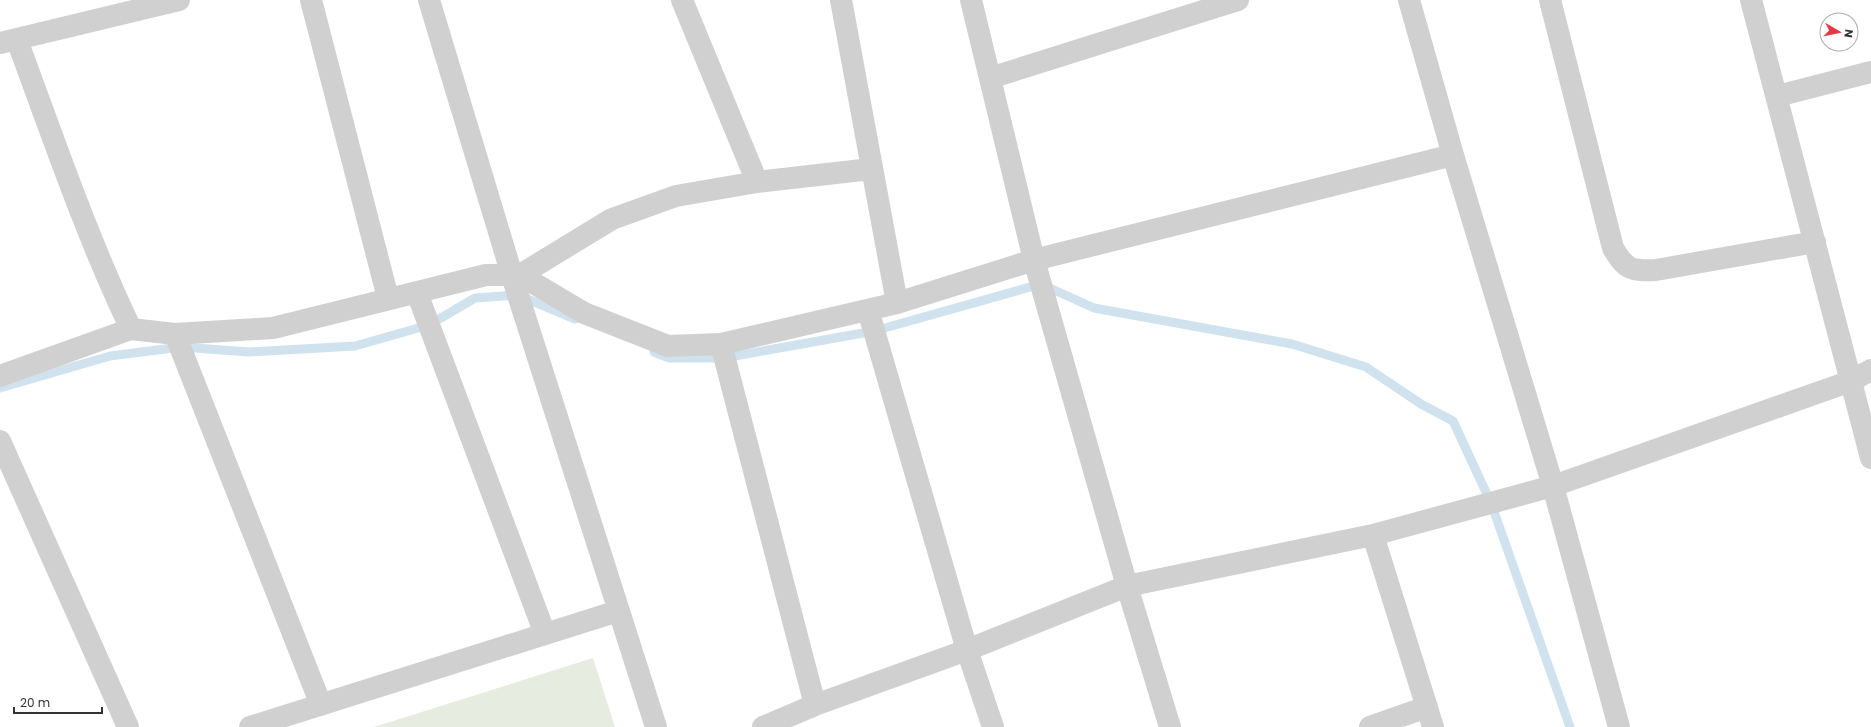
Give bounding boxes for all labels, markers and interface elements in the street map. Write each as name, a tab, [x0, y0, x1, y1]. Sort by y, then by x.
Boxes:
north arrow	[1819, 12, 1859, 52]
text: N	[1840, 28, 1857, 39]
scale bar	[14, 689, 102, 715]
text: 20 m	[20, 694, 50, 711]

